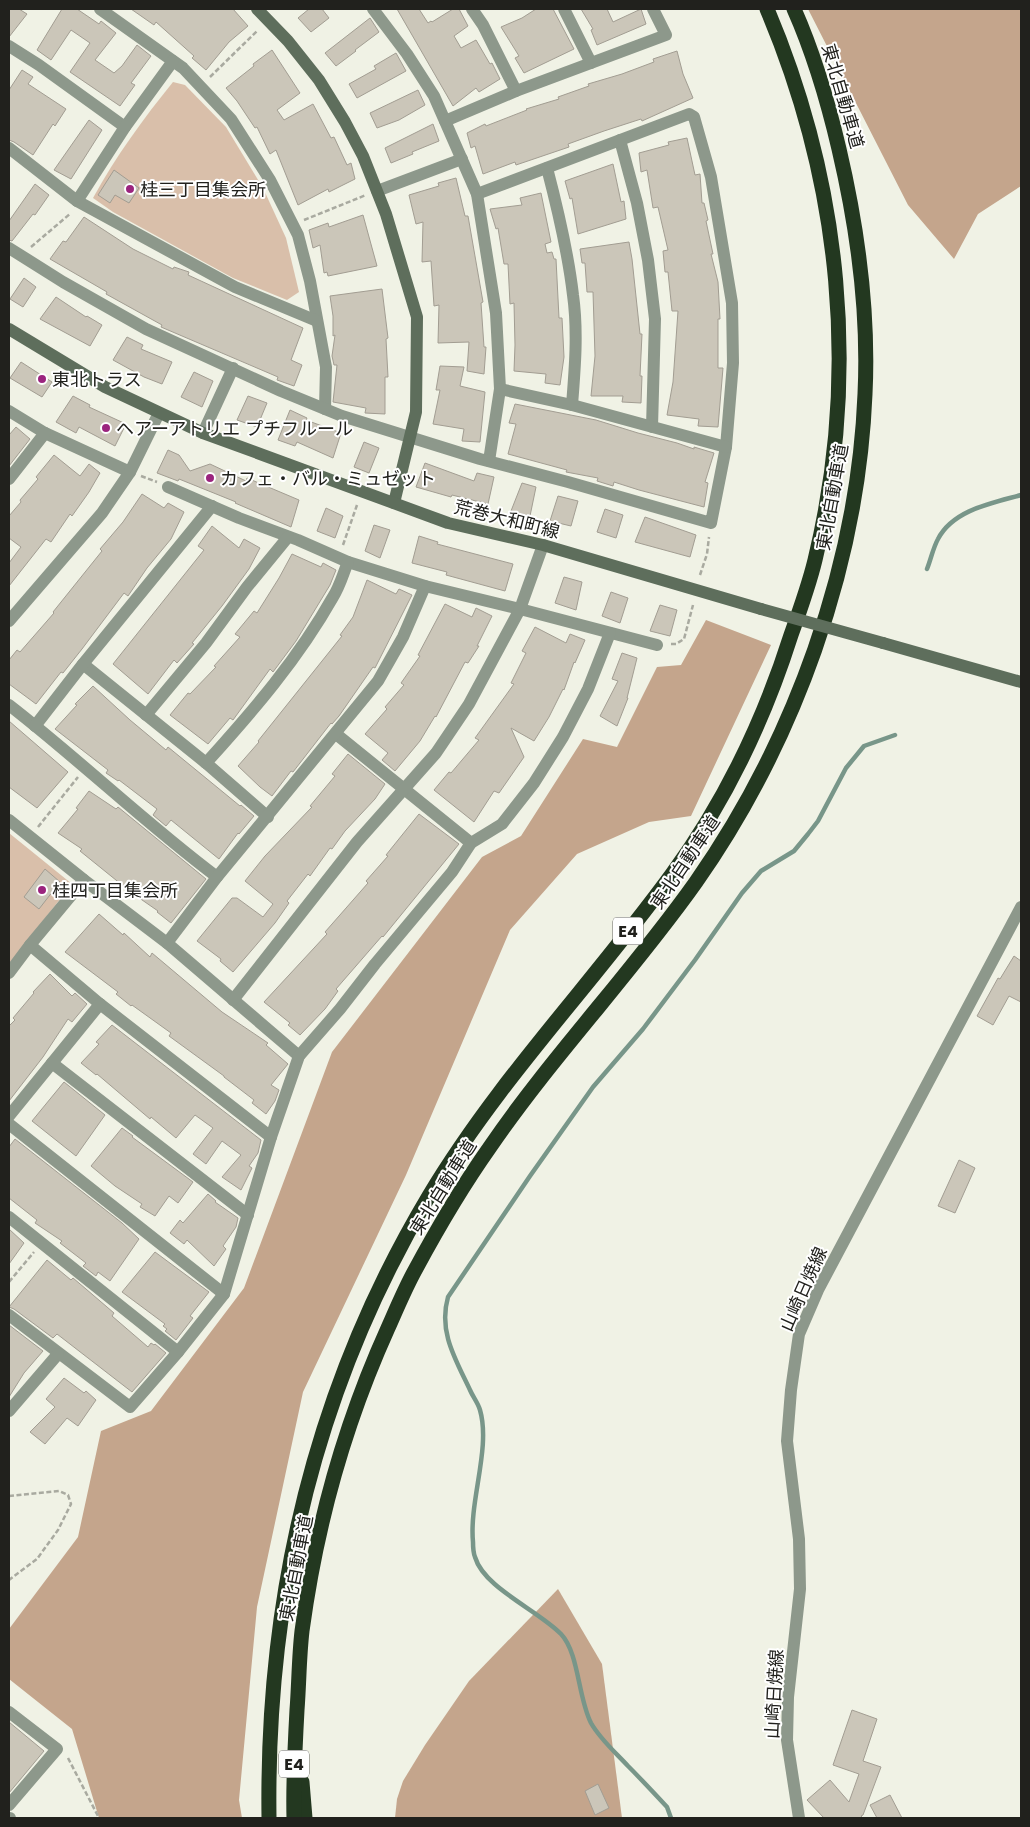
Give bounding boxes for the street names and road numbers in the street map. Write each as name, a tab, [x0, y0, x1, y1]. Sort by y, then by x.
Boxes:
street label: 東北自動車道	[816, 41, 870, 151]
street label: 東北自動車道	[810, 442, 854, 552]
street label: 荒巻大和町線	[452, 494, 562, 544]
street label: 東北自動車道	[644, 810, 726, 914]
road number: E4	[613, 918, 643, 944]
street label: 東北自動車道	[404, 1135, 482, 1239]
street label: 山崎日焼線	[773, 1243, 833, 1335]
street label: 東北自動車道	[273, 1513, 319, 1623]
street label: 山崎日焼線	[759, 1648, 789, 1740]
road number: E4	[279, 1750, 309, 1778]

